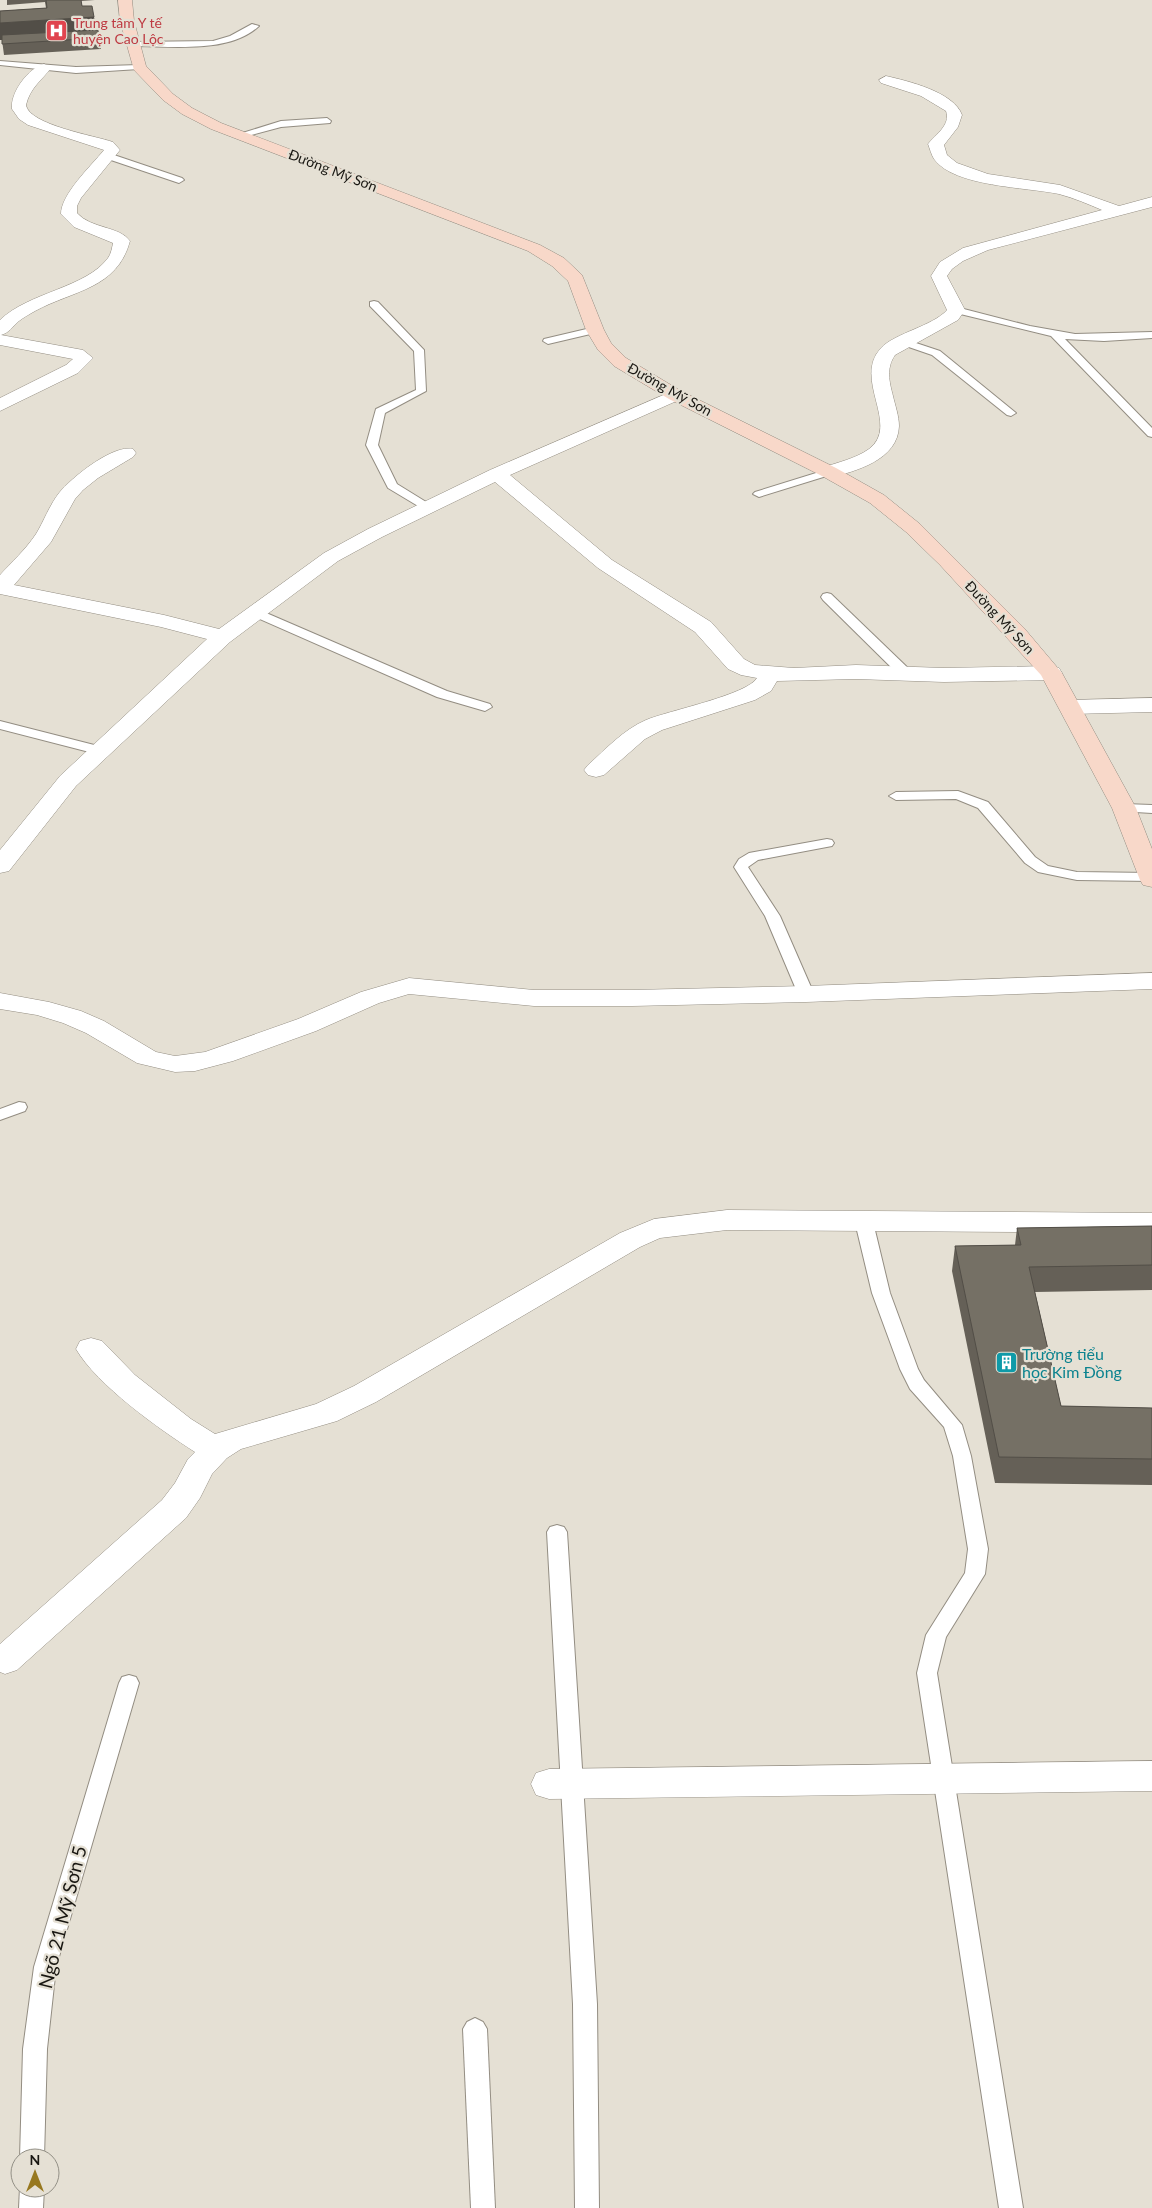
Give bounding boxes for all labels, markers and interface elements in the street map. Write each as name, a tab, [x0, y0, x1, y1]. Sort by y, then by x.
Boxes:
place label: Trung tâm Y tế huyện Cao Lộc	[73, 14, 164, 47]
hospital icon: Trung tâm Y tế huyện Cao Lộc	[45, 18, 69, 42]
street label: Đường Mỹ Sơn	[286, 145, 380, 195]
street label: Đường Mỹ Sơn	[625, 359, 715, 419]
street label: Đường Mỹ Sơn	[962, 577, 1038, 657]
place label: Trường tiểu học Kim Đồng	[1022, 1344, 1122, 1381]
building icon: Trường tiểu học Kim Đồng	[994, 1350, 1018, 1374]
street label: Ngõ 21 Mỹ Sơn 5	[33, 1843, 91, 1991]
north arrow	[10, 2148, 60, 2198]
text: N	[30, 2151, 40, 2168]

